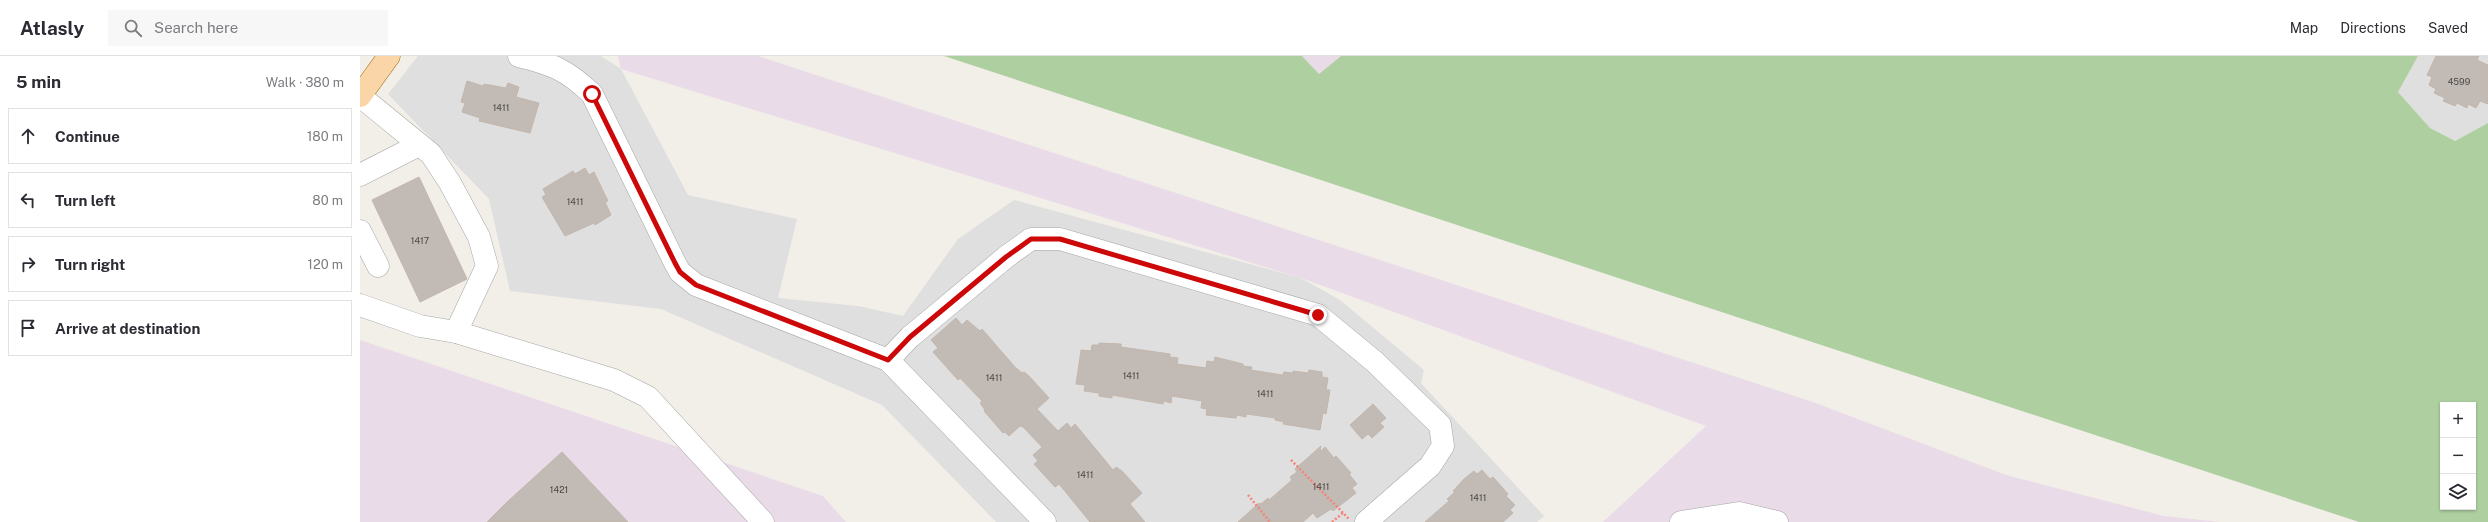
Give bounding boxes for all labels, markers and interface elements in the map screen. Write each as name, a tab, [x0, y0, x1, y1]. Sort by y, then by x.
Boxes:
search box	[108, 10, 388, 46]
text: Atlasly	[20, 17, 84, 39]
icon: search	[122, 17, 144, 39]
text: Search here	[154, 19, 238, 36]
text: Map	[2290, 20, 2318, 36]
text: Directions	[2340, 20, 2406, 36]
text: Saved	[2428, 20, 2468, 36]
text: 5 min	[16, 72, 61, 92]
text: Walk · 380 m	[266, 75, 344, 90]
house number: 4599	[2448, 76, 2471, 87]
route start	[583, 85, 601, 103]
house number: 1411	[493, 102, 509, 113]
icon: ahead	[17, 125, 39, 147]
text: Continue	[55, 128, 120, 145]
text: 180 m	[307, 129, 343, 144]
icon: left	[17, 189, 39, 211]
text: Turn left	[55, 192, 116, 209]
text: 80 m	[312, 193, 343, 208]
house number: 1411	[567, 196, 583, 207]
house number: 1417	[411, 235, 429, 246]
icon: right	[17, 253, 39, 275]
text: Turn right	[55, 256, 125, 273]
text: 120 m	[308, 257, 343, 272]
route end	[1309, 306, 1327, 324]
icon: arrive	[17, 317, 39, 339]
text: Arrive at destination	[55, 320, 200, 337]
house number: 1411	[1123, 370, 1139, 381]
house number: 1411	[986, 372, 1002, 383]
house number: 1411	[1257, 388, 1273, 399]
map controls	[2440, 402, 2476, 510]
button: +	[2440, 402, 2476, 438]
button: −	[2440, 438, 2476, 474]
house number: 1411	[1077, 469, 1093, 480]
button: layers	[2440, 474, 2476, 510]
house number: 1411	[1313, 481, 1329, 492]
house number: 1421	[550, 484, 568, 495]
house number: 1411	[1470, 492, 1486, 503]

